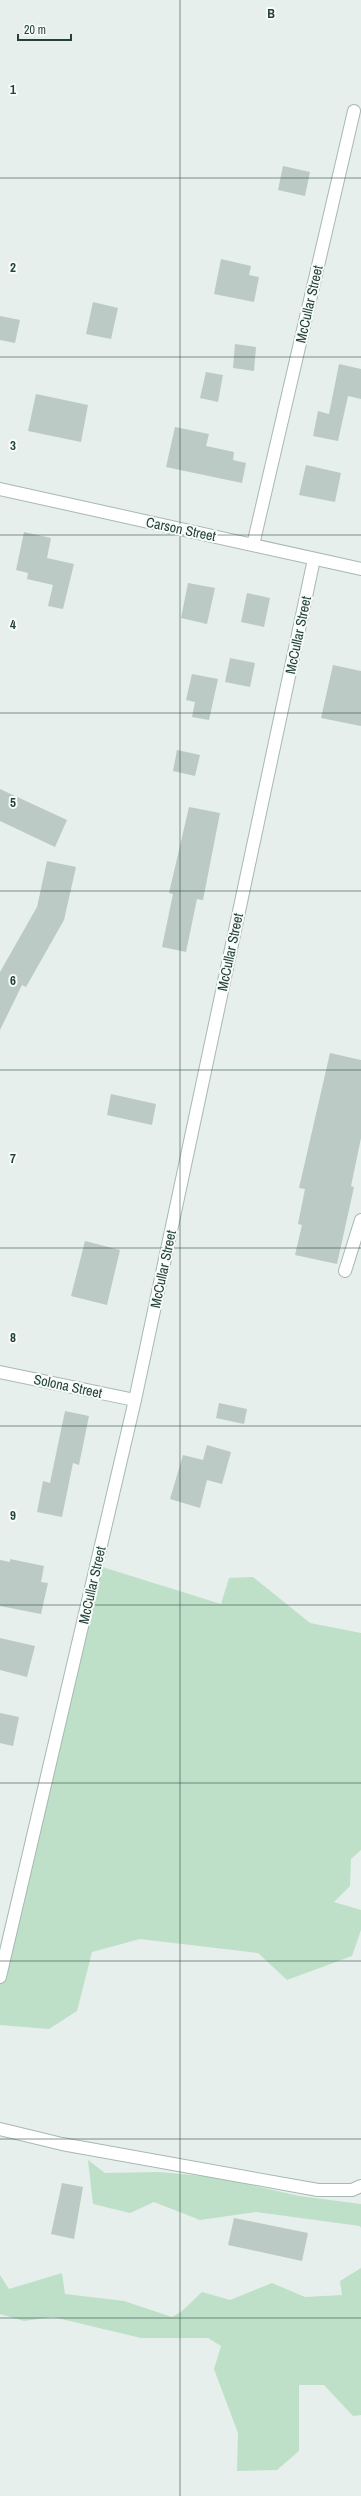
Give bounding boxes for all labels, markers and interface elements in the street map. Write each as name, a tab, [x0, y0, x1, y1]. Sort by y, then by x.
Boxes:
text: B	[267, 5, 275, 22]
scale bar	[18, 16, 71, 42]
text: 20 m	[24, 22, 46, 38]
text: 1	[10, 81, 16, 98]
text: 2	[10, 259, 16, 276]
street label: McCullar Street	[291, 263, 327, 345]
text: 3	[10, 437, 16, 454]
street label: Carson Street	[144, 513, 218, 545]
street label: McCullar Street	[281, 594, 315, 676]
text: 4	[10, 616, 16, 633]
text: 5	[10, 794, 16, 811]
street label: McCullar Street	[213, 911, 247, 993]
text: 6	[10, 972, 16, 989]
text: 7	[10, 1150, 16, 1167]
street label: McCullar Street	[146, 1228, 180, 1310]
text: 8	[10, 1329, 16, 1346]
street label: Solona Street	[32, 1370, 104, 1402]
text: 9	[10, 1507, 16, 1524]
street label: McCullar Street	[74, 1544, 110, 1626]

